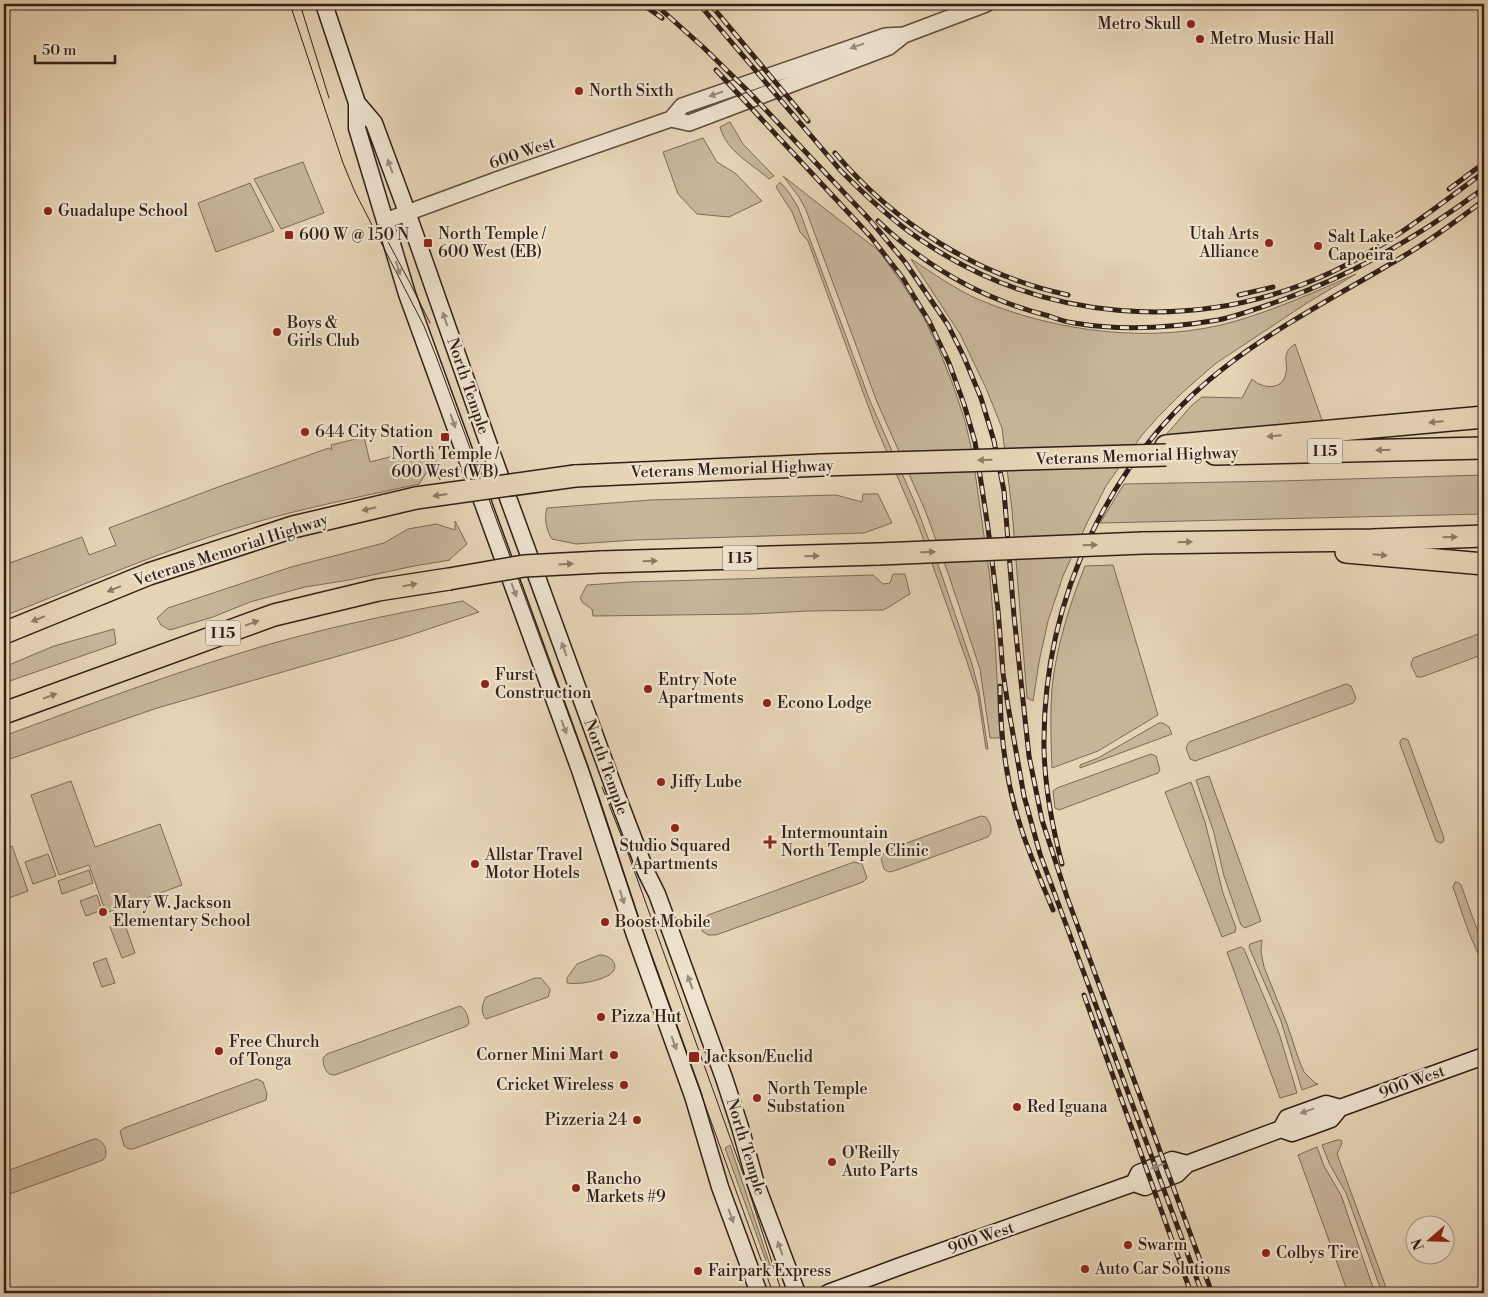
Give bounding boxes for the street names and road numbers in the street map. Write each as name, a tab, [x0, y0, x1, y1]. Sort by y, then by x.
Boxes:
street label: 600 West	[486, 132, 558, 174]
street label: North Temple	[442, 335, 494, 437]
road number: I 15	[1308, 438, 1342, 464]
street label: Veterans Memorial Highway	[1034, 442, 1239, 470]
street label: Veterans Memorial Highway	[629, 455, 834, 483]
street label: Veterans Memorial Highway	[130, 509, 331, 591]
road number: I 15	[722, 546, 758, 570]
road number: I 15	[206, 620, 240, 646]
street label: North Temple	[579, 716, 633, 818]
street label: 900 West	[1376, 1061, 1448, 1103]
street label: North Temple	[722, 1096, 770, 1198]
street label: 900 West	[945, 1217, 1017, 1259]

